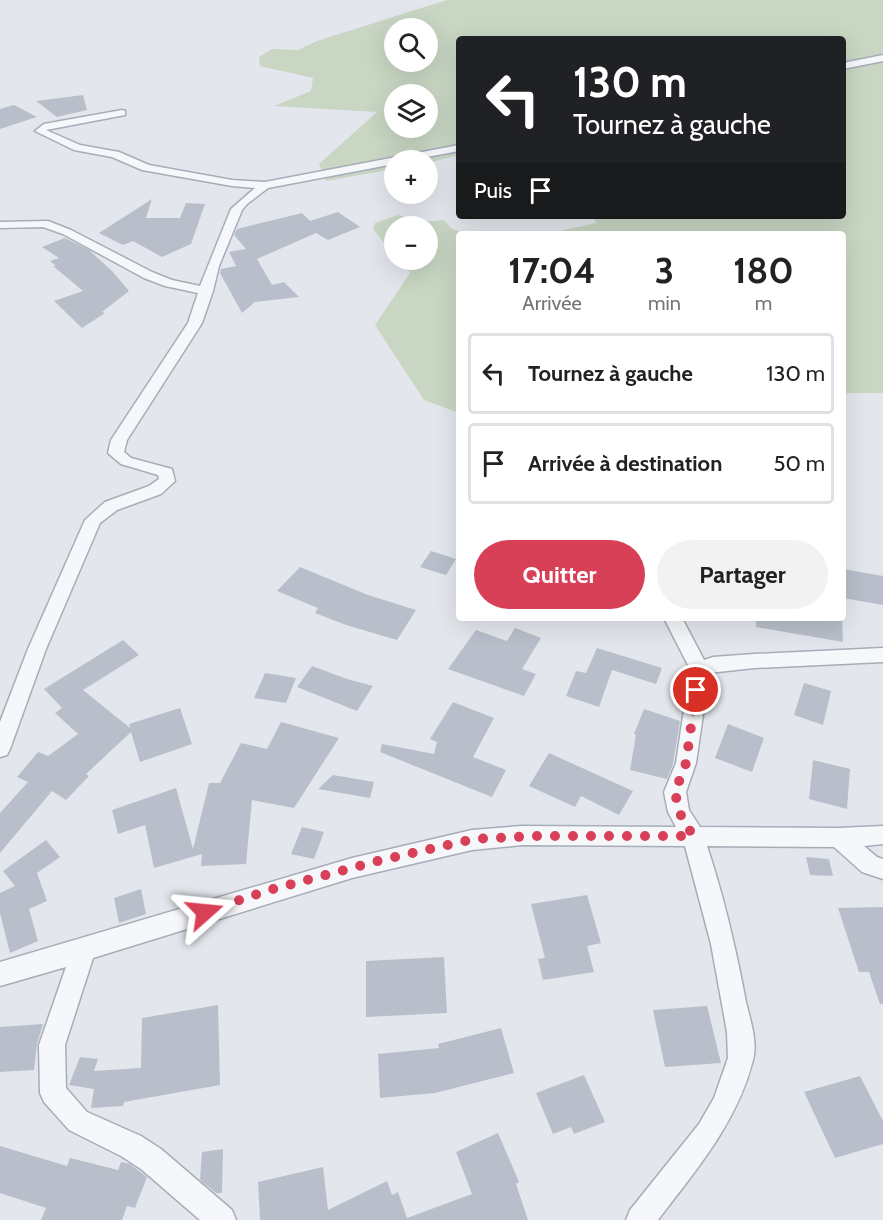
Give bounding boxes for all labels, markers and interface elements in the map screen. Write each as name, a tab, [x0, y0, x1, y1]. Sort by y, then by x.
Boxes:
map controls	[384, 18, 438, 270]
button: search	[384, 18, 438, 72]
text: 130 m	[573, 56, 687, 108]
icon: left	[474, 60, 552, 138]
button: layers	[384, 84, 438, 138]
text: Tournez à gauche	[573, 108, 771, 141]
button: +	[384, 150, 438, 204]
icon: arrive	[524, 174, 557, 207]
text: Puis	[474, 177, 512, 204]
button: −	[384, 216, 438, 270]
text: 17:04	[508, 248, 596, 292]
text: 3	[655, 248, 674, 292]
text: 180	[733, 248, 794, 292]
text: Arrivée	[522, 291, 582, 315]
text: min	[648, 291, 681, 315]
text: m	[755, 291, 772, 315]
icon: left	[477, 357, 510, 390]
text: Tournez à gauche	[528, 360, 693, 387]
text: 130 m	[766, 360, 825, 387]
icon: arrive	[477, 447, 510, 480]
text: Arrivée à destination	[528, 450, 722, 477]
text: 50 m	[773, 450, 825, 477]
button: Quitter	[474, 540, 645, 609]
button: Partager	[657, 540, 828, 609]
pin	[670, 664, 721, 715]
icon: arrive	[679, 673, 712, 706]
position arrow	[173, 880, 237, 944]

